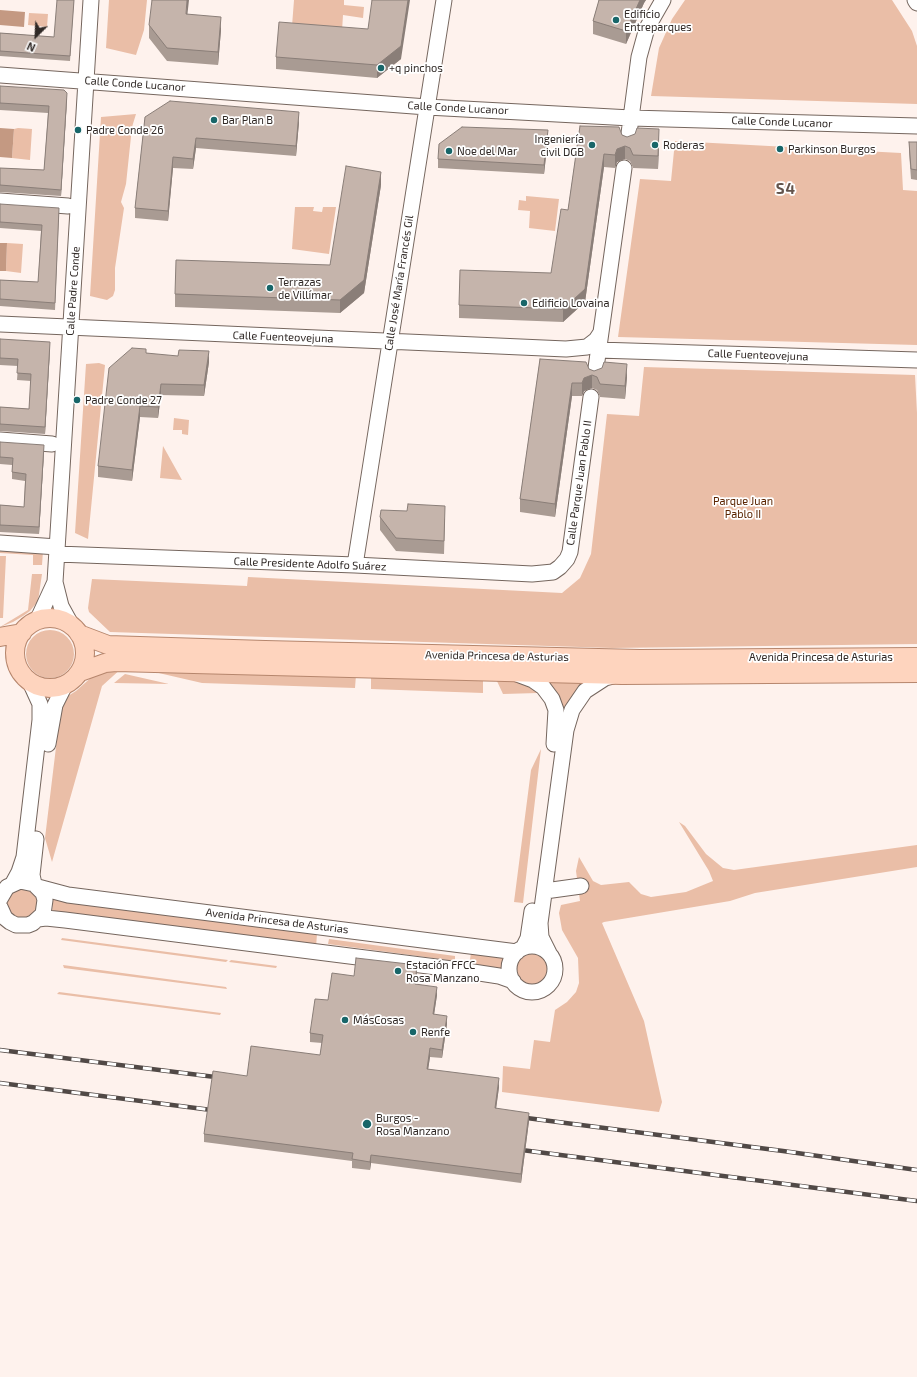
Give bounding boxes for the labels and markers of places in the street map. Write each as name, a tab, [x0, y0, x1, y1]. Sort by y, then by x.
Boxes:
place label: Edificio Entreparques	[624, 7, 692, 33]
marker: Edificio Entreparques	[611, 15, 621, 25]
place label: +q pinchos	[389, 61, 443, 75]
marker: +q pinchos	[376, 63, 386, 73]
place label: Bar Plan B	[222, 113, 273, 127]
marker: Bar Plan B	[209, 115, 219, 125]
place label: Padre Conde 26	[86, 123, 163, 137]
marker: Padre Conde 26	[73, 125, 83, 135]
place label: Ingeniería civil DGB	[535, 132, 584, 158]
place label: Roderas	[663, 138, 704, 152]
marker: Ingeniería civil DGB	[587, 140, 597, 150]
marker: Roderas	[650, 140, 660, 150]
place label: Parkinson Burgos	[788, 142, 876, 156]
place label: Noe del Mar	[457, 144, 517, 158]
marker: Parkinson Burgos	[775, 144, 785, 154]
marker: Noe del Mar	[444, 146, 454, 156]
place label: Terrazas de Villímar	[278, 275, 331, 301]
marker: Terrazas de Villímar	[265, 283, 275, 293]
place label: Edificio Lovaina	[532, 296, 609, 310]
marker: Edificio Lovaina	[519, 298, 529, 308]
place label: Padre Conde 27	[85, 393, 162, 407]
marker: Padre Conde 27	[72, 395, 82, 405]
place label: Estación FFCC Rosa Manzano	[406, 958, 479, 984]
marker: Estación FFCC Rosa Manzano	[393, 966, 403, 976]
place label: MásCosas	[353, 1013, 404, 1027]
marker: MásCosas	[340, 1015, 350, 1025]
place label: Renfe	[421, 1025, 450, 1039]
marker: Renfe	[408, 1027, 418, 1037]
place label: Burgos - Rosa Manzano	[376, 1111, 449, 1137]
marker: Burgos - Rosa Manzano	[361, 1118, 373, 1130]

